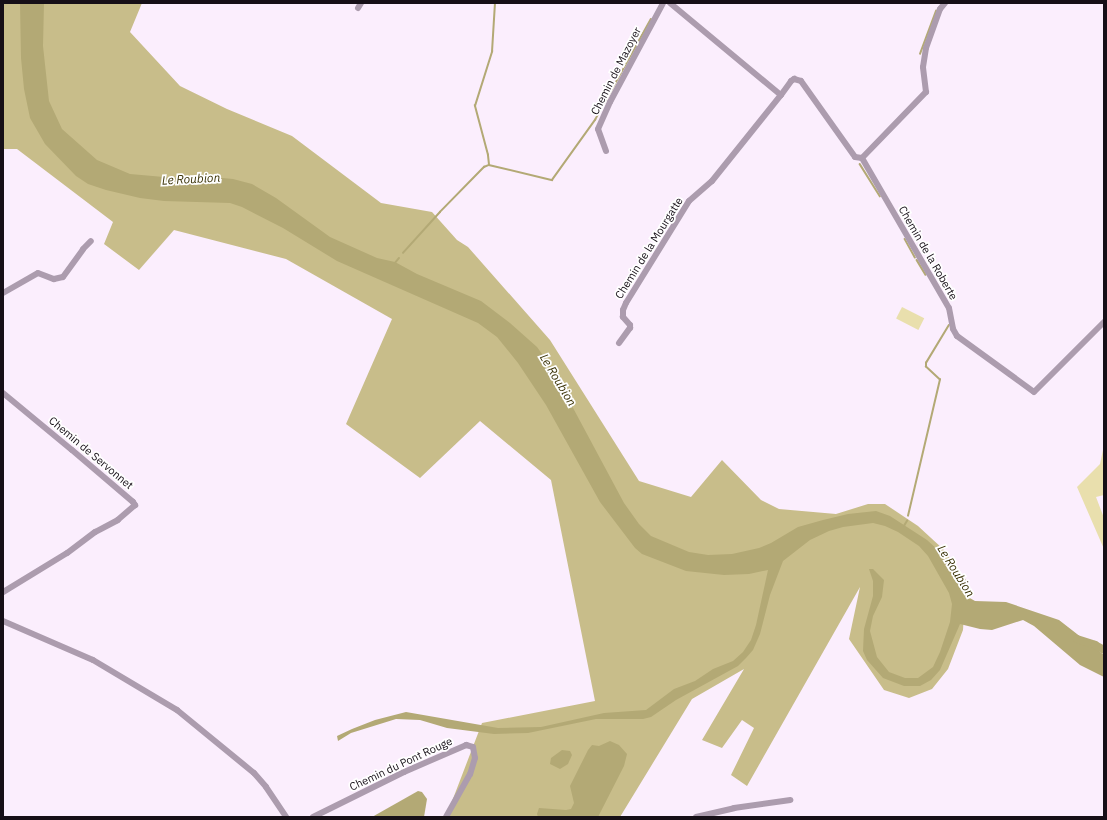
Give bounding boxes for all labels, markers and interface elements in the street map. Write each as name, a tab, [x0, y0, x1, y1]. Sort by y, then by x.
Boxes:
street label: Chemin de Mazoyer	[588, 25, 644, 117]
water label: Le Roubion	[161, 170, 221, 188]
street label: Chemin de la Mourgatte	[612, 195, 686, 301]
street label: Chemin de la Roberte	[896, 204, 960, 302]
water label: Le Roubion	[537, 351, 579, 409]
street label: Chemin de Servonnet	[46, 414, 136, 492]
water label: Le Roubion	[934, 542, 978, 600]
street label: Chemin du Pont Rouge	[347, 734, 455, 794]

